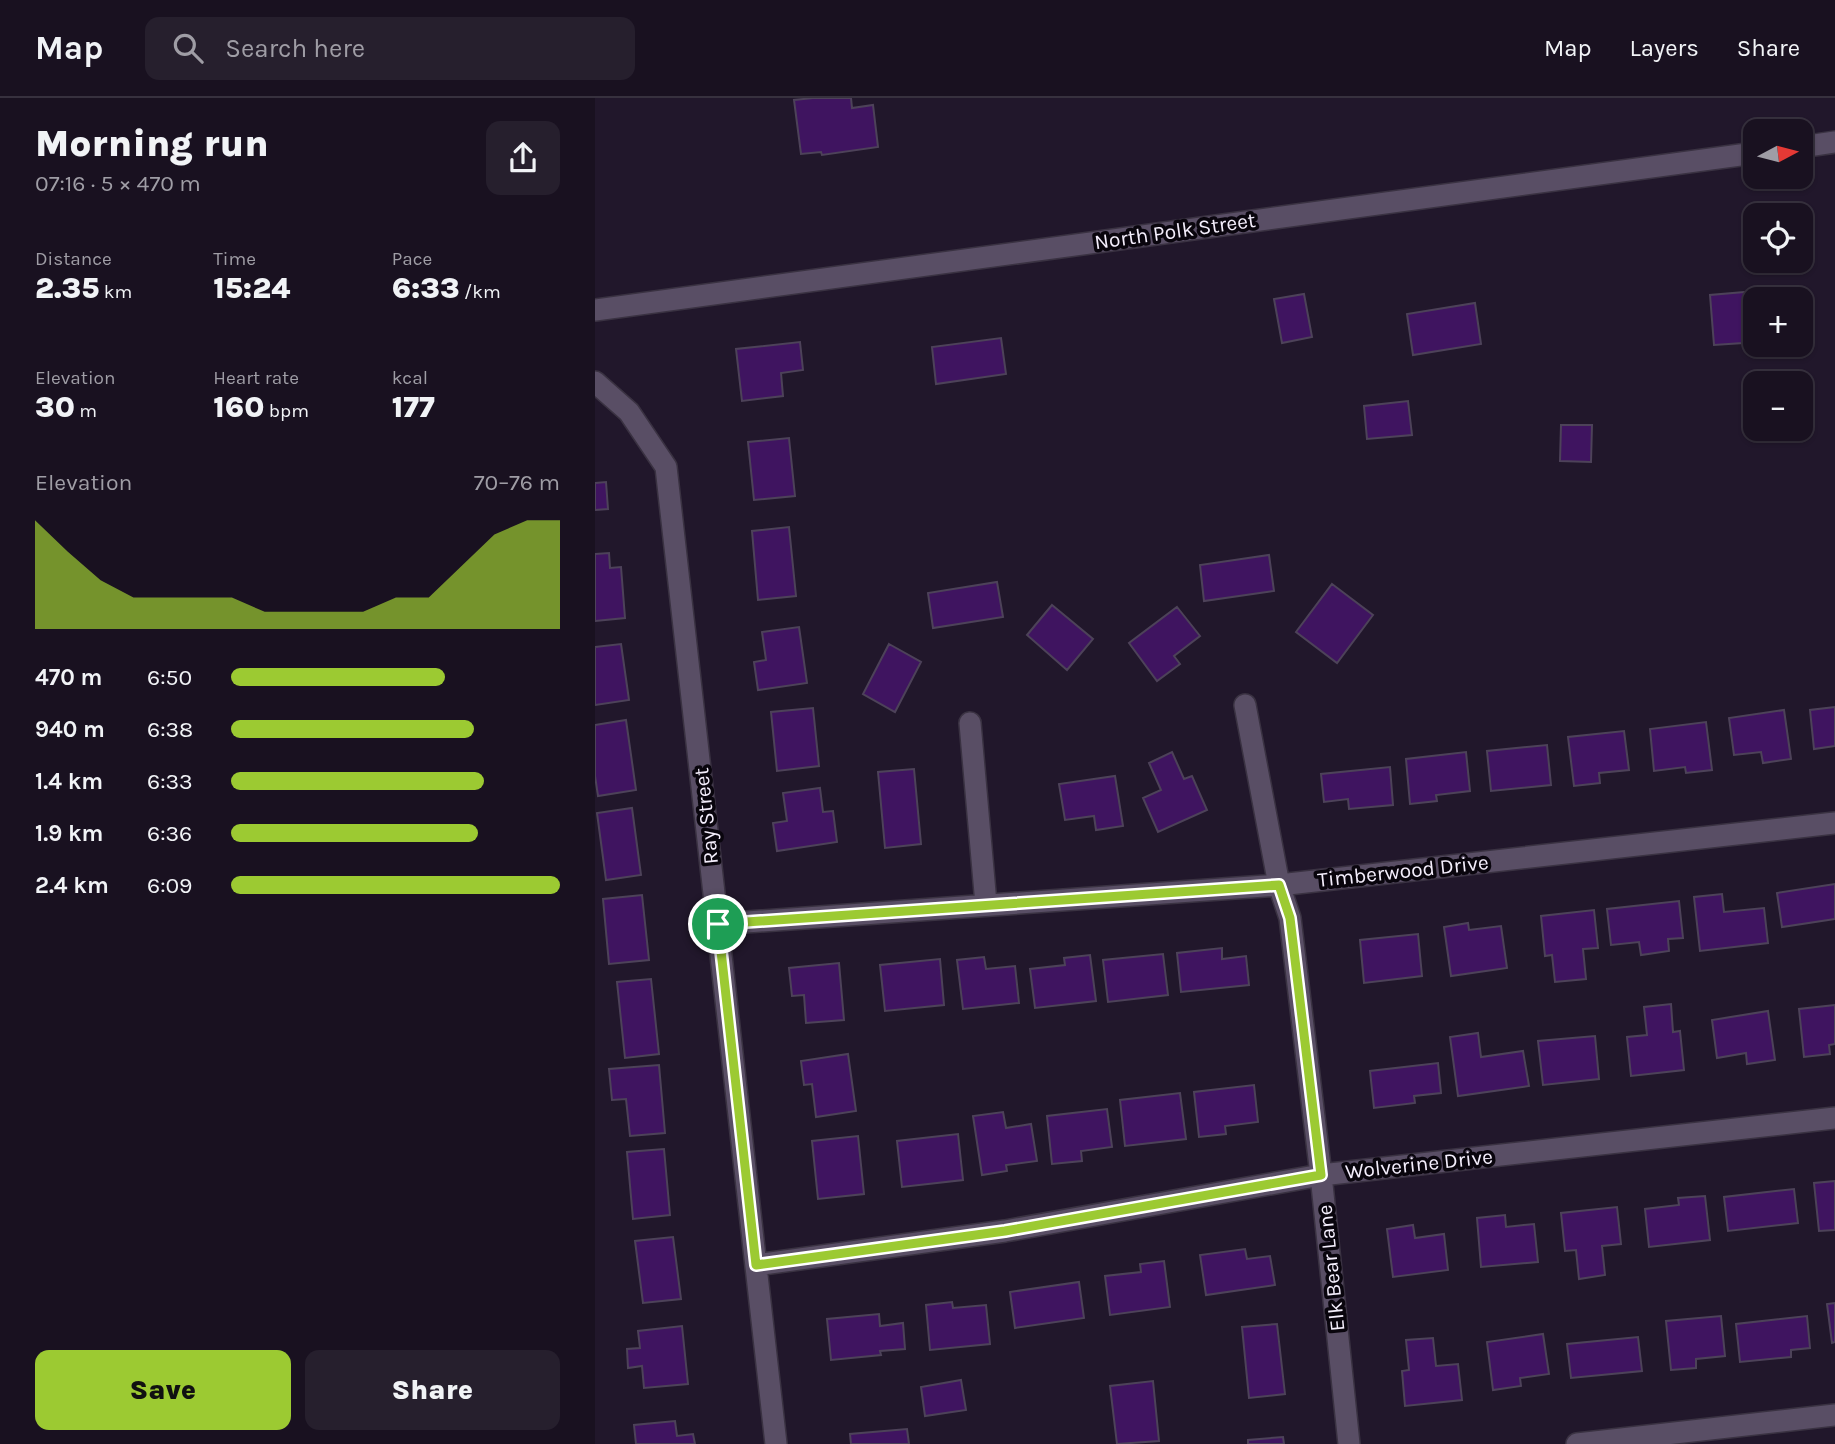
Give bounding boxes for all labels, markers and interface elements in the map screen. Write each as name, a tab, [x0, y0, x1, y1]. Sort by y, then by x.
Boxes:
search box	[145, 17, 635, 80]
text: Map	[35, 29, 103, 67]
icon: search	[169, 29, 207, 67]
text: Search here	[225, 33, 365, 64]
text: Map	[1544, 34, 1592, 62]
text: Layers	[1630, 34, 1699, 62]
text: Share	[1737, 34, 1800, 62]
north arrow	[1743, 119, 1813, 189]
map controls	[1743, 119, 1813, 441]
text: Morning run	[35, 121, 269, 166]
button: share	[486, 121, 560, 195]
text: 07:16 · 5 × 470 m	[35, 170, 201, 197]
button: locate	[1743, 203, 1813, 273]
street label: North Polk Street	[1093, 208, 1257, 254]
text: Distance	[35, 248, 112, 270]
text: Time	[213, 248, 256, 270]
text: Pace	[392, 248, 432, 270]
text: 2.35	[35, 270, 99, 306]
text: 15:24	[213, 270, 290, 306]
text: 6:33	[392, 270, 460, 306]
text: km	[99, 281, 132, 303]
text: /km	[460, 281, 501, 303]
button: +	[1743, 287, 1813, 357]
text: Elevation	[35, 367, 115, 389]
text: Heart rate	[213, 367, 299, 389]
text: kcal	[392, 367, 428, 389]
button: −	[1743, 371, 1813, 441]
text: 30	[35, 389, 75, 425]
text: 160	[213, 389, 264, 425]
text: 177	[392, 389, 435, 425]
text: m	[75, 400, 97, 422]
text: bpm	[264, 400, 309, 422]
text: Elevation	[35, 469, 132, 496]
text: 70–76 m	[474, 469, 560, 496]
text: 470 m	[35, 664, 102, 691]
text: 6:50	[147, 664, 192, 691]
text: 940 m	[35, 716, 105, 743]
text: 6:38	[147, 716, 193, 743]
street label: Ray Street	[689, 766, 723, 865]
text: 1.4 km	[35, 768, 103, 795]
text: 6:33	[147, 768, 193, 795]
text: 1.9 km	[35, 820, 103, 847]
text: 6:36	[147, 820, 192, 847]
street label: Timberwood Drive	[1316, 850, 1490, 892]
text: 2.4 km	[35, 872, 109, 899]
text: 6:09	[147, 872, 192, 899]
pin	[688, 894, 748, 954]
icon: arrive	[699, 905, 737, 943]
street label: Wolverine Drive	[1344, 1144, 1494, 1184]
street label: Elk Bear Lane	[1312, 1203, 1350, 1333]
button: Save	[35, 1350, 291, 1430]
button: Share	[305, 1350, 560, 1430]

